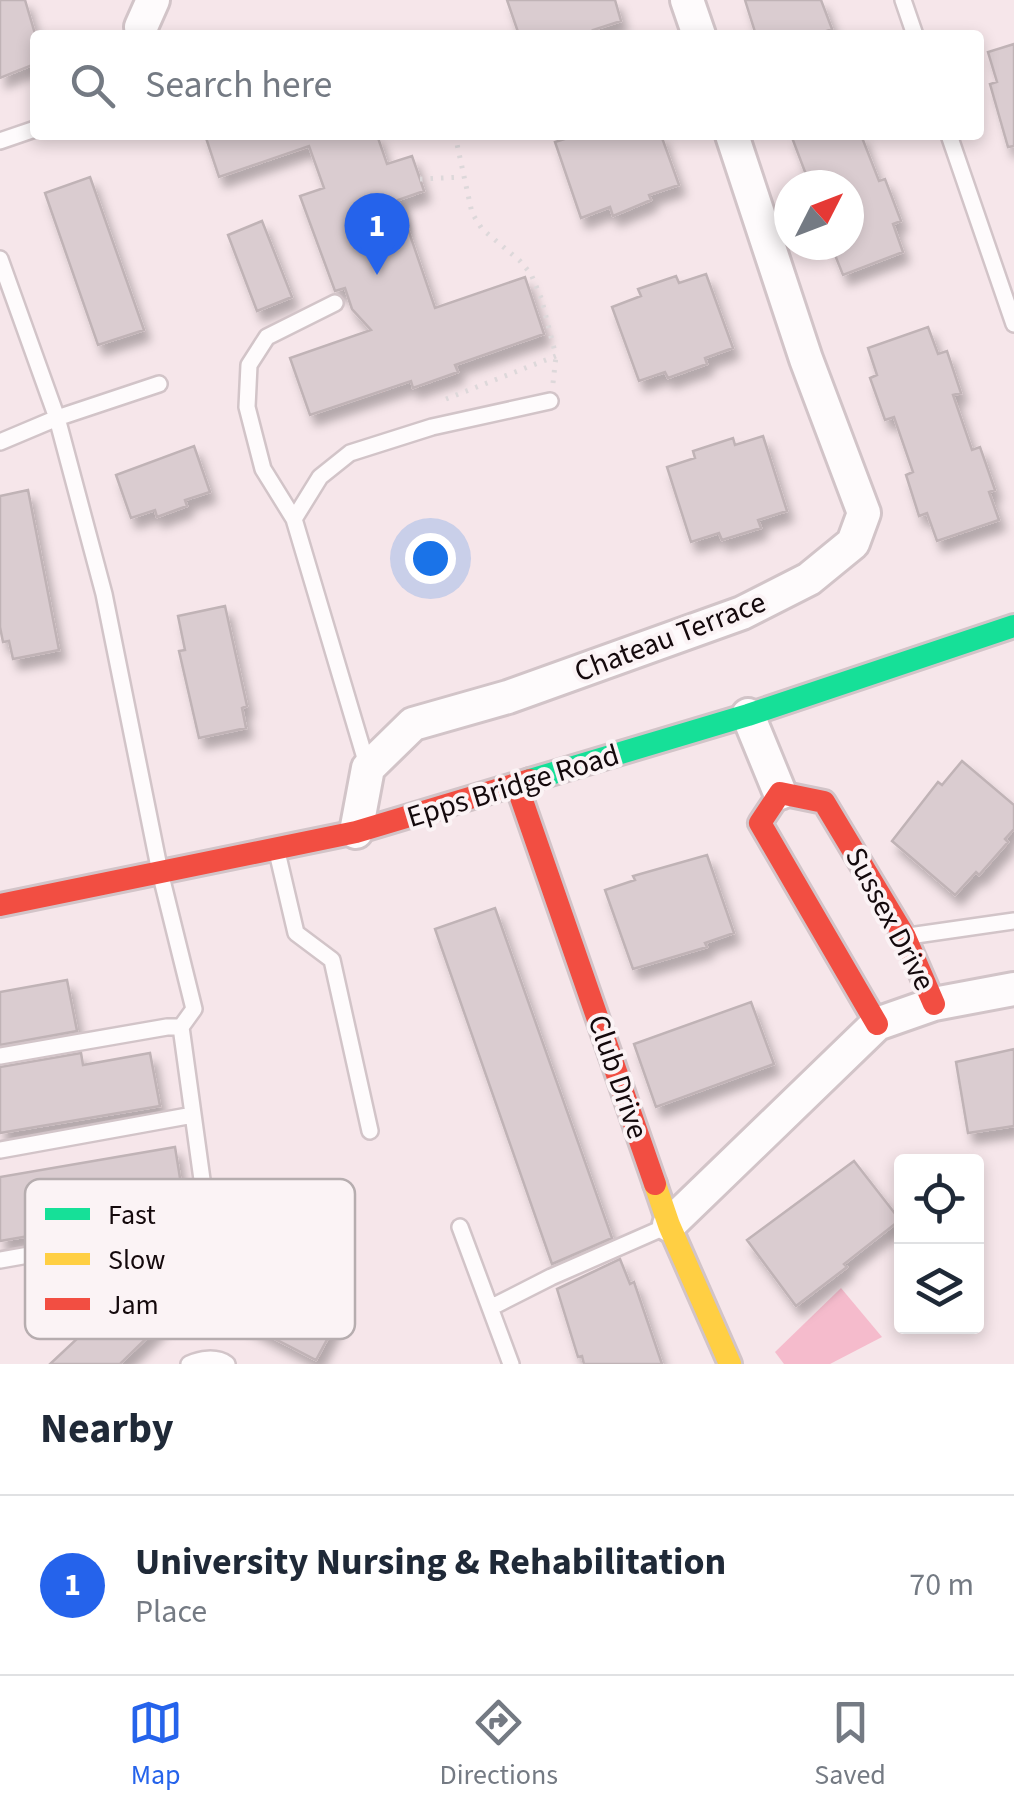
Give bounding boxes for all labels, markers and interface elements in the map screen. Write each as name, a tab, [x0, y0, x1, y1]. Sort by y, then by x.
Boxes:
search box	[30, 30, 984, 140]
icon: search	[65, 58, 120, 113]
text: Search here	[145, 58, 332, 112]
north arrow	[774, 170, 864, 260]
pin: 1	[344, 192, 410, 275]
your location	[405, 533, 456, 584]
street label: Chateau Terrace	[568, 581, 772, 693]
street label: Epps Bridge Road	[402, 733, 624, 839]
street label: Sussex Drive	[834, 840, 946, 998]
street label: Club Drive	[577, 1009, 659, 1145]
map controls	[894, 1154, 984, 1334]
button: locate	[894, 1154, 984, 1244]
legend	[25, 1179, 355, 1339]
text: Fast	[108, 1195, 156, 1235]
text: Slow	[108, 1240, 165, 1280]
button: layers	[894, 1244, 984, 1334]
text: Jam	[108, 1285, 159, 1325]
text: Nearby	[40, 1399, 174, 1459]
text: University Nursing & Rehabilitation	[135, 1535, 726, 1589]
text: 1	[64, 1562, 81, 1608]
text: 70 m	[909, 1562, 974, 1608]
text: Place	[135, 1589, 207, 1635]
tab: Map	[128, 1695, 183, 1795]
tab: Directions	[440, 1695, 558, 1795]
tab: Saved	[814, 1695, 886, 1795]

